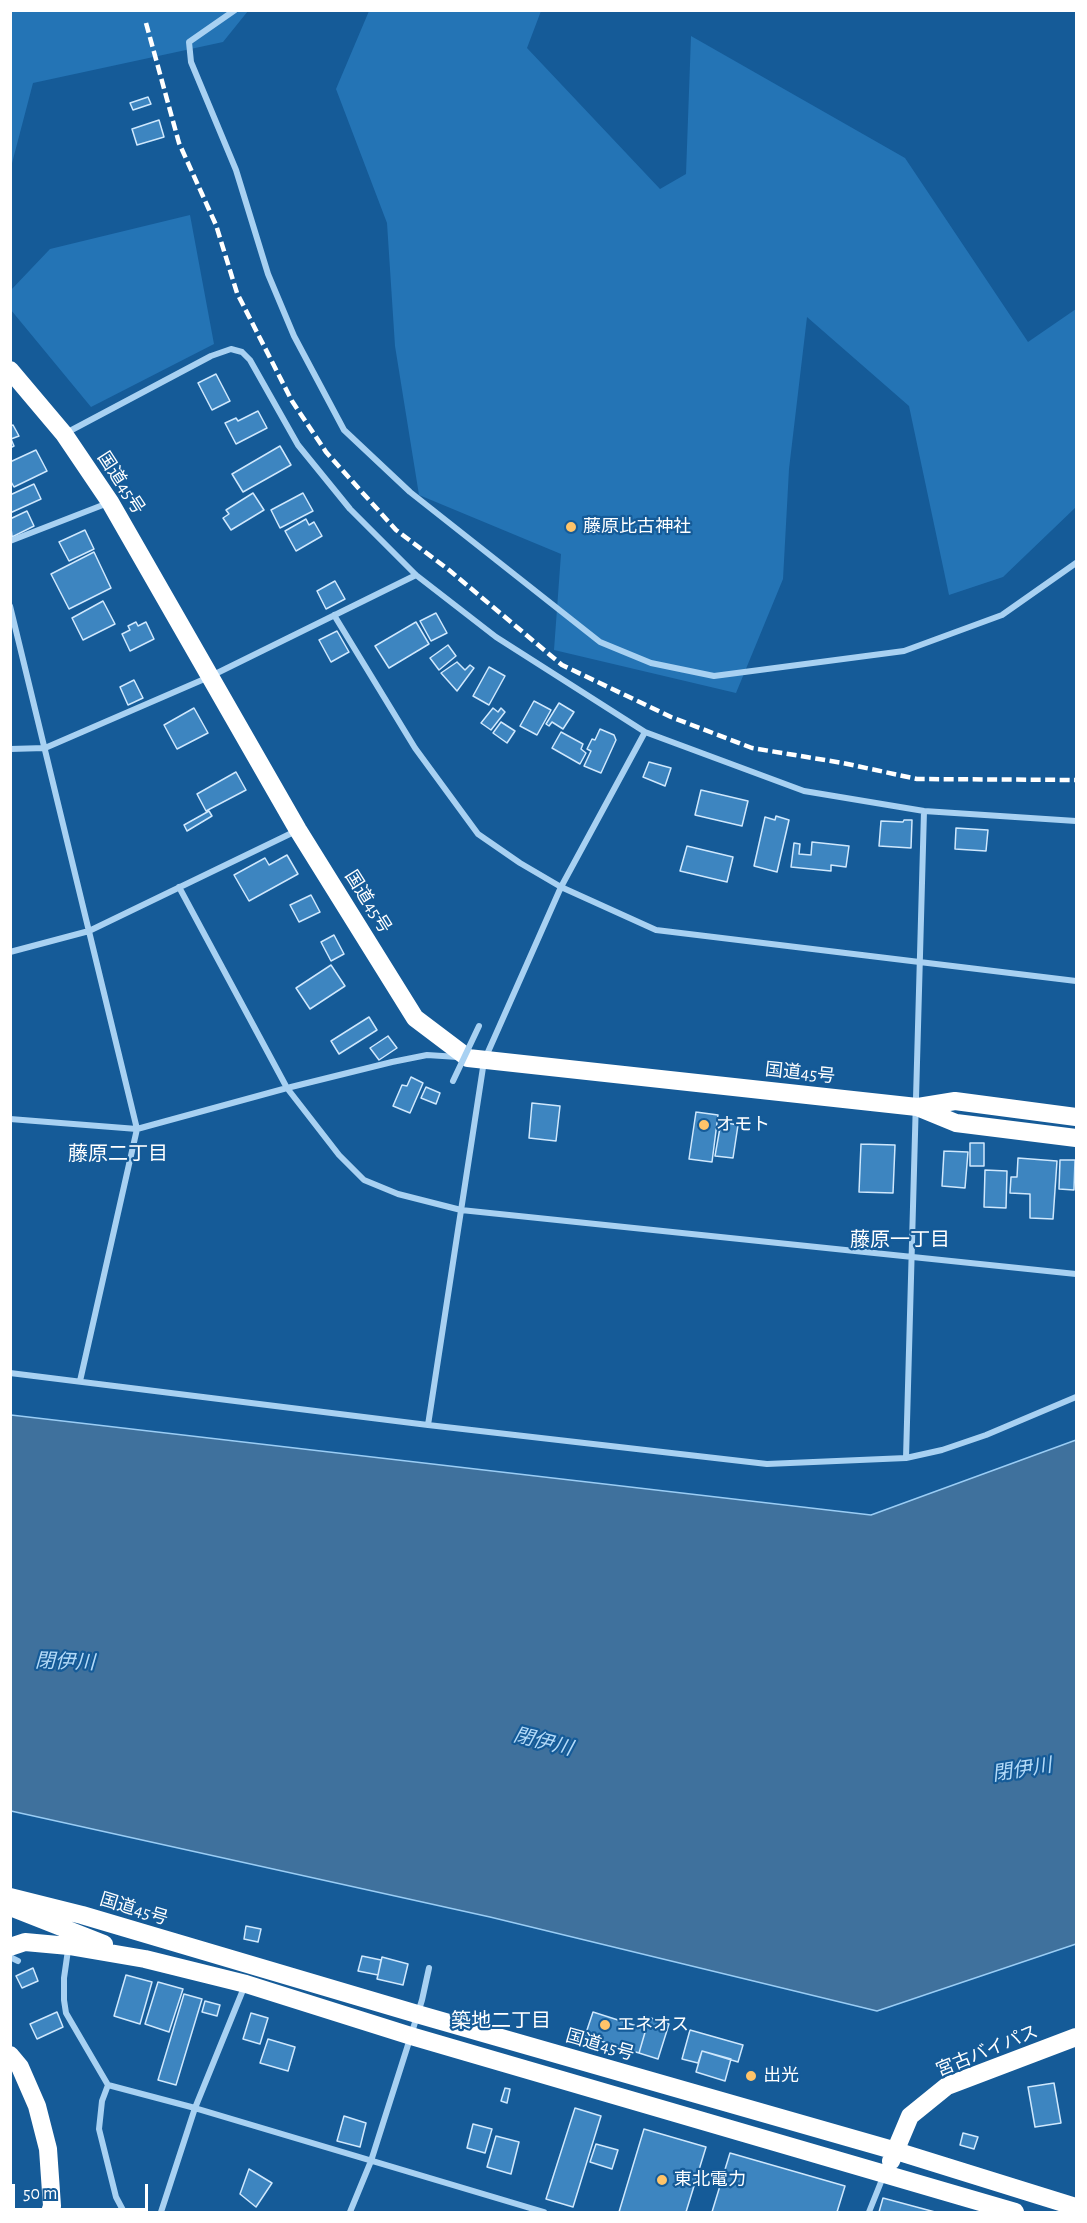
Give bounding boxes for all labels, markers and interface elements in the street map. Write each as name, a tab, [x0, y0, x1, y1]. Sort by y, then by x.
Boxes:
street label: 国道45号	[93, 448, 149, 518]
place label: 藤原比古神社	[583, 516, 691, 538]
marker: 藤原比古神社	[564, 520, 578, 534]
street label: 国道45号	[340, 867, 396, 937]
street label: 国道45号	[764, 1059, 836, 1087]
place label: オモト	[716, 1114, 770, 1136]
marker: オモト	[697, 1118, 711, 1132]
district label: 藤原二丁目	[68, 1142, 168, 1166]
district label: 藤原一丁目	[850, 1228, 950, 1252]
water label: 閉伊川	[35, 1649, 95, 1675]
water label: 閉伊川	[511, 1723, 575, 1761]
water label: 閉伊川	[990, 1753, 1054, 1787]
street label: 国道45号	[97, 1888, 171, 1930]
district label: 築地二丁目	[451, 2009, 551, 2033]
place label: エネオス	[617, 2014, 689, 2036]
marker: エネオス	[598, 2018, 612, 2032]
street label: 宮古バイパス	[933, 2021, 1041, 2081]
street label: 国道45号	[563, 2025, 637, 2065]
place label: 出光	[763, 2065, 799, 2087]
marker: 出光	[744, 2069, 758, 2083]
place label: 東北電力	[674, 2169, 746, 2191]
scale bar	[15, 2172, 152, 2210]
marker: 東北電力	[655, 2173, 669, 2187]
text: 50 m	[23, 2185, 57, 2203]

